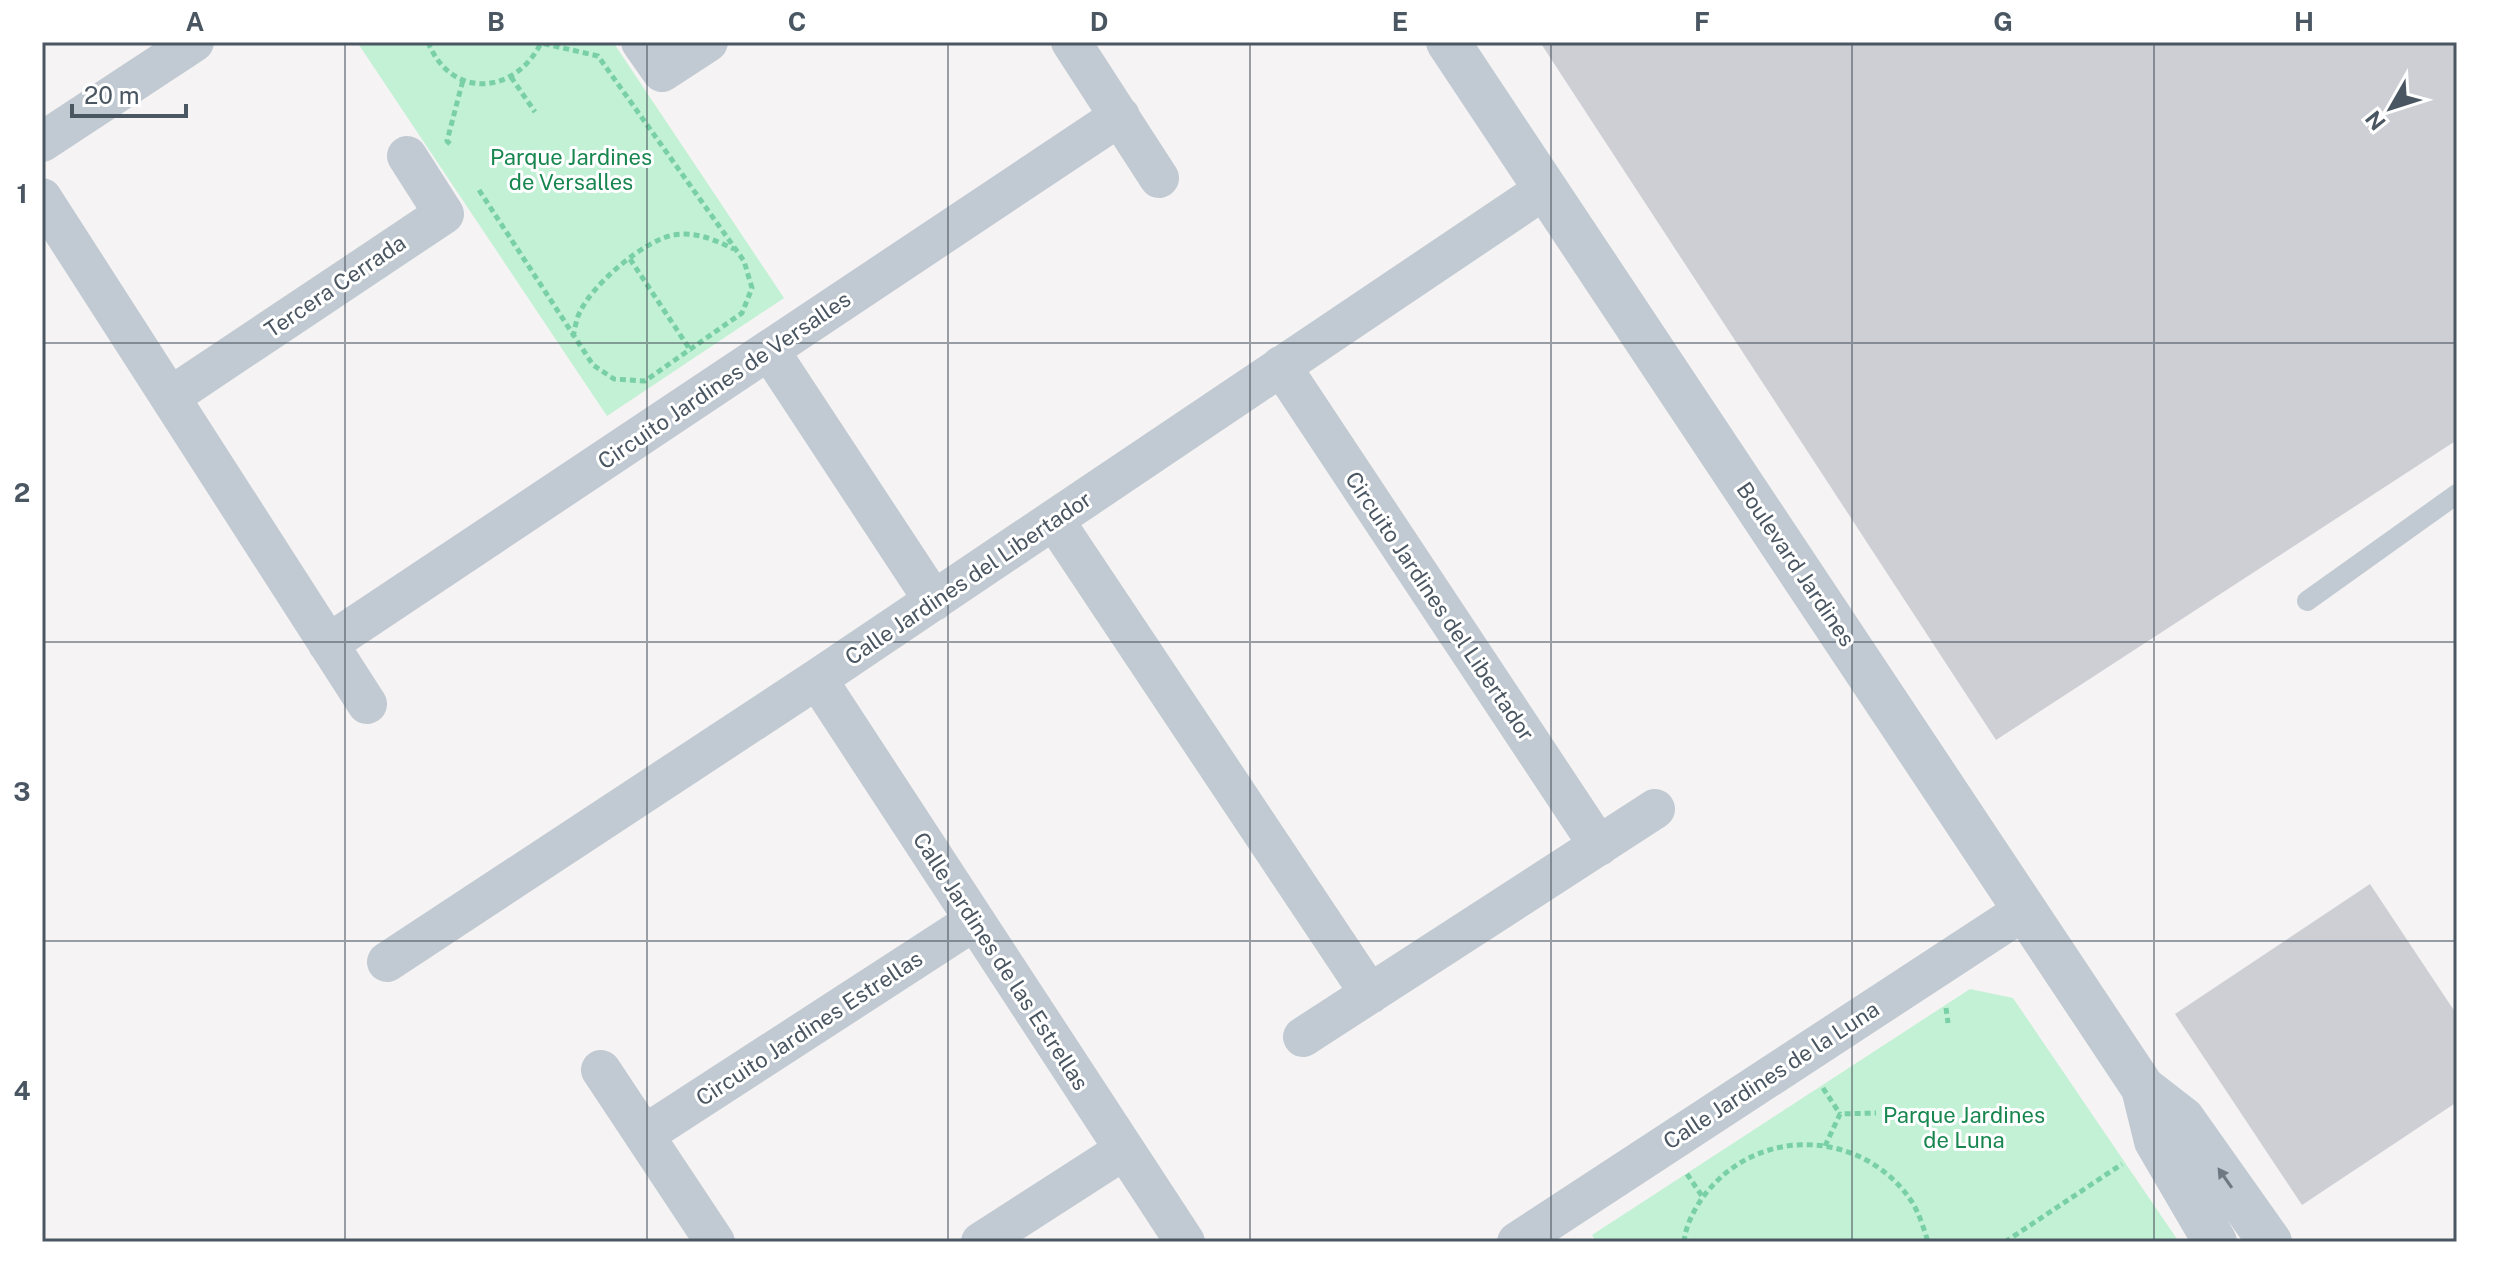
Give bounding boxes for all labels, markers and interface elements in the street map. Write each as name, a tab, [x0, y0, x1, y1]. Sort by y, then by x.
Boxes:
text: A	[186, 6, 205, 37]
text: B	[487, 6, 505, 37]
text: C	[788, 6, 806, 37]
text: D	[1090, 6, 1108, 37]
text: E	[1392, 6, 1408, 37]
text: F	[1694, 6, 1710, 37]
text: G	[1993, 6, 2013, 37]
text: H	[2294, 6, 2314, 37]
scale bar	[72, 68, 186, 118]
north arrow	[2351, 68, 2431, 148]
text: 20 m	[84, 81, 140, 109]
text: N	[2360, 106, 2391, 135]
park label: Parque Jardines de Versalles	[490, 144, 652, 195]
text: 1	[16, 178, 28, 209]
street label: Tercera Cerrada	[260, 229, 410, 343]
street label: Circuito Jardines de Versalles	[593, 286, 855, 474]
street label: Circuito Jardines del Libertador	[1340, 466, 1540, 746]
text: 2	[14, 477, 30, 508]
street label: Boulevard Jardines	[1731, 477, 1861, 651]
street label: Calle Jardines del Libertador	[840, 486, 1096, 670]
text: 3	[13, 776, 31, 807]
street label: Calle Jardines de las Estrellas	[908, 827, 1094, 1095]
street label: Circuito Jardines Estrellas	[691, 945, 927, 1111]
street label: Calle Jardines de la Luna	[1658, 996, 1884, 1154]
text: 4	[13, 1075, 31, 1106]
park label: Parque Jardines de Luna	[1883, 1102, 2045, 1153]
one-way arrow	[2218, 1168, 2233, 1189]

